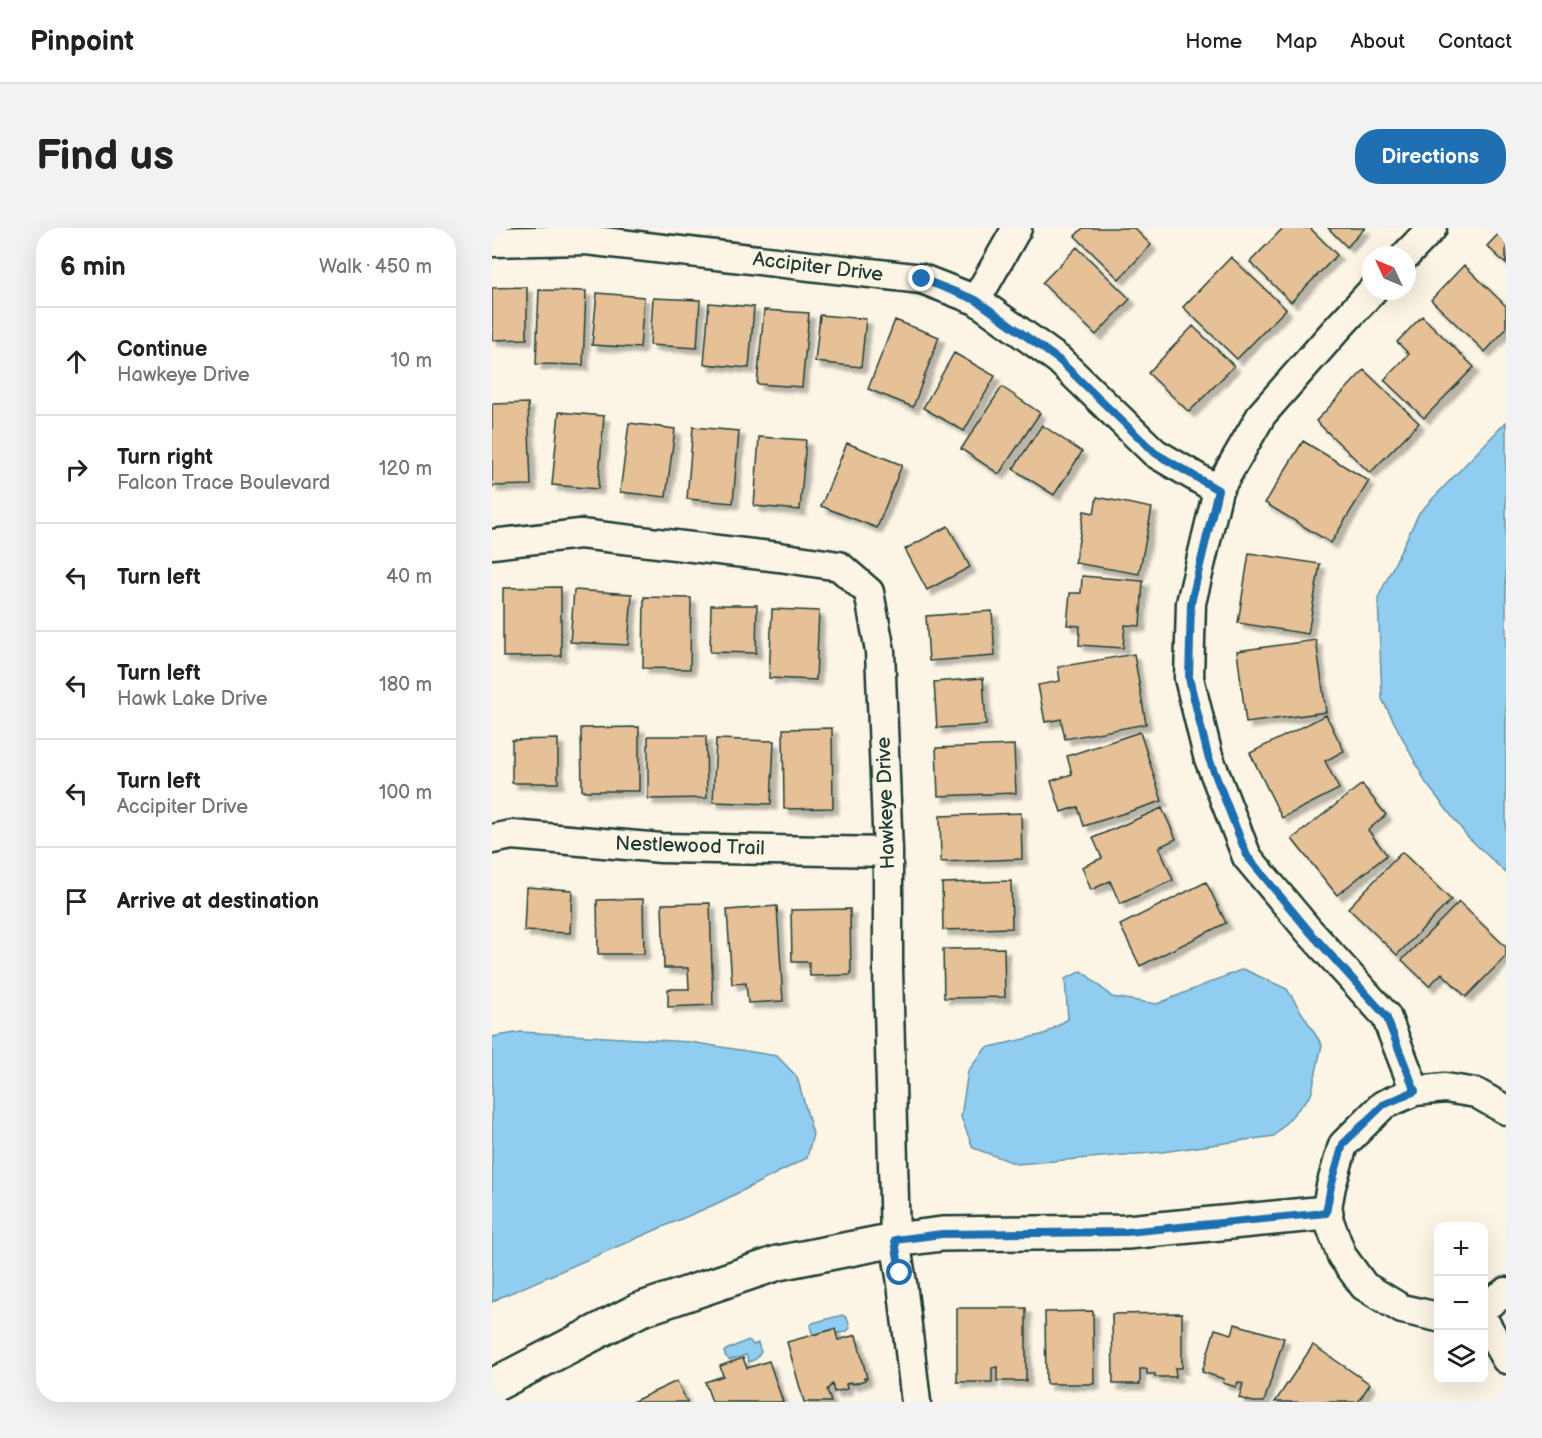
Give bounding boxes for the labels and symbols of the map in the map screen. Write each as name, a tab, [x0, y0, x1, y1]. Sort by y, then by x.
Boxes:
north arrow	[1362, 246, 1416, 300]
street label: Accipiter Drive	[751, 247, 885, 287]
route end	[908, 265, 934, 291]
street label: Hawkeye Drive	[872, 736, 900, 870]
street label: Nestlewood Trail	[615, 831, 765, 861]
route start	[886, 1259, 912, 1285]

